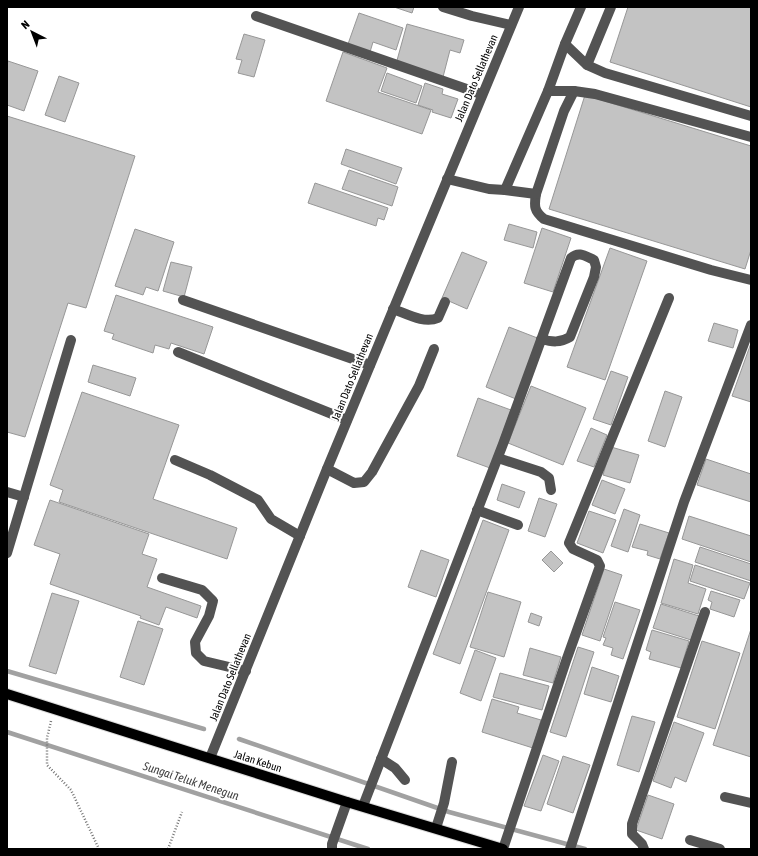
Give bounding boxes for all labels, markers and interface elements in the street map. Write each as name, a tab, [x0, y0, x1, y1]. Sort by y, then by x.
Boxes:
north arrow	[12, 12, 52, 52]
text: N	[19, 18, 32, 31]
street label: Jalan Dato Sellathevan	[452, 33, 500, 123]
street label: Jalan Dato Sellathevan	[329, 331, 375, 423]
street label: Jalan Dato Sellathevan	[207, 631, 253, 723]
street label: Jalan Kebun	[233, 748, 283, 774]
water label: Sungai Teluk Menegun	[140, 759, 241, 803]

